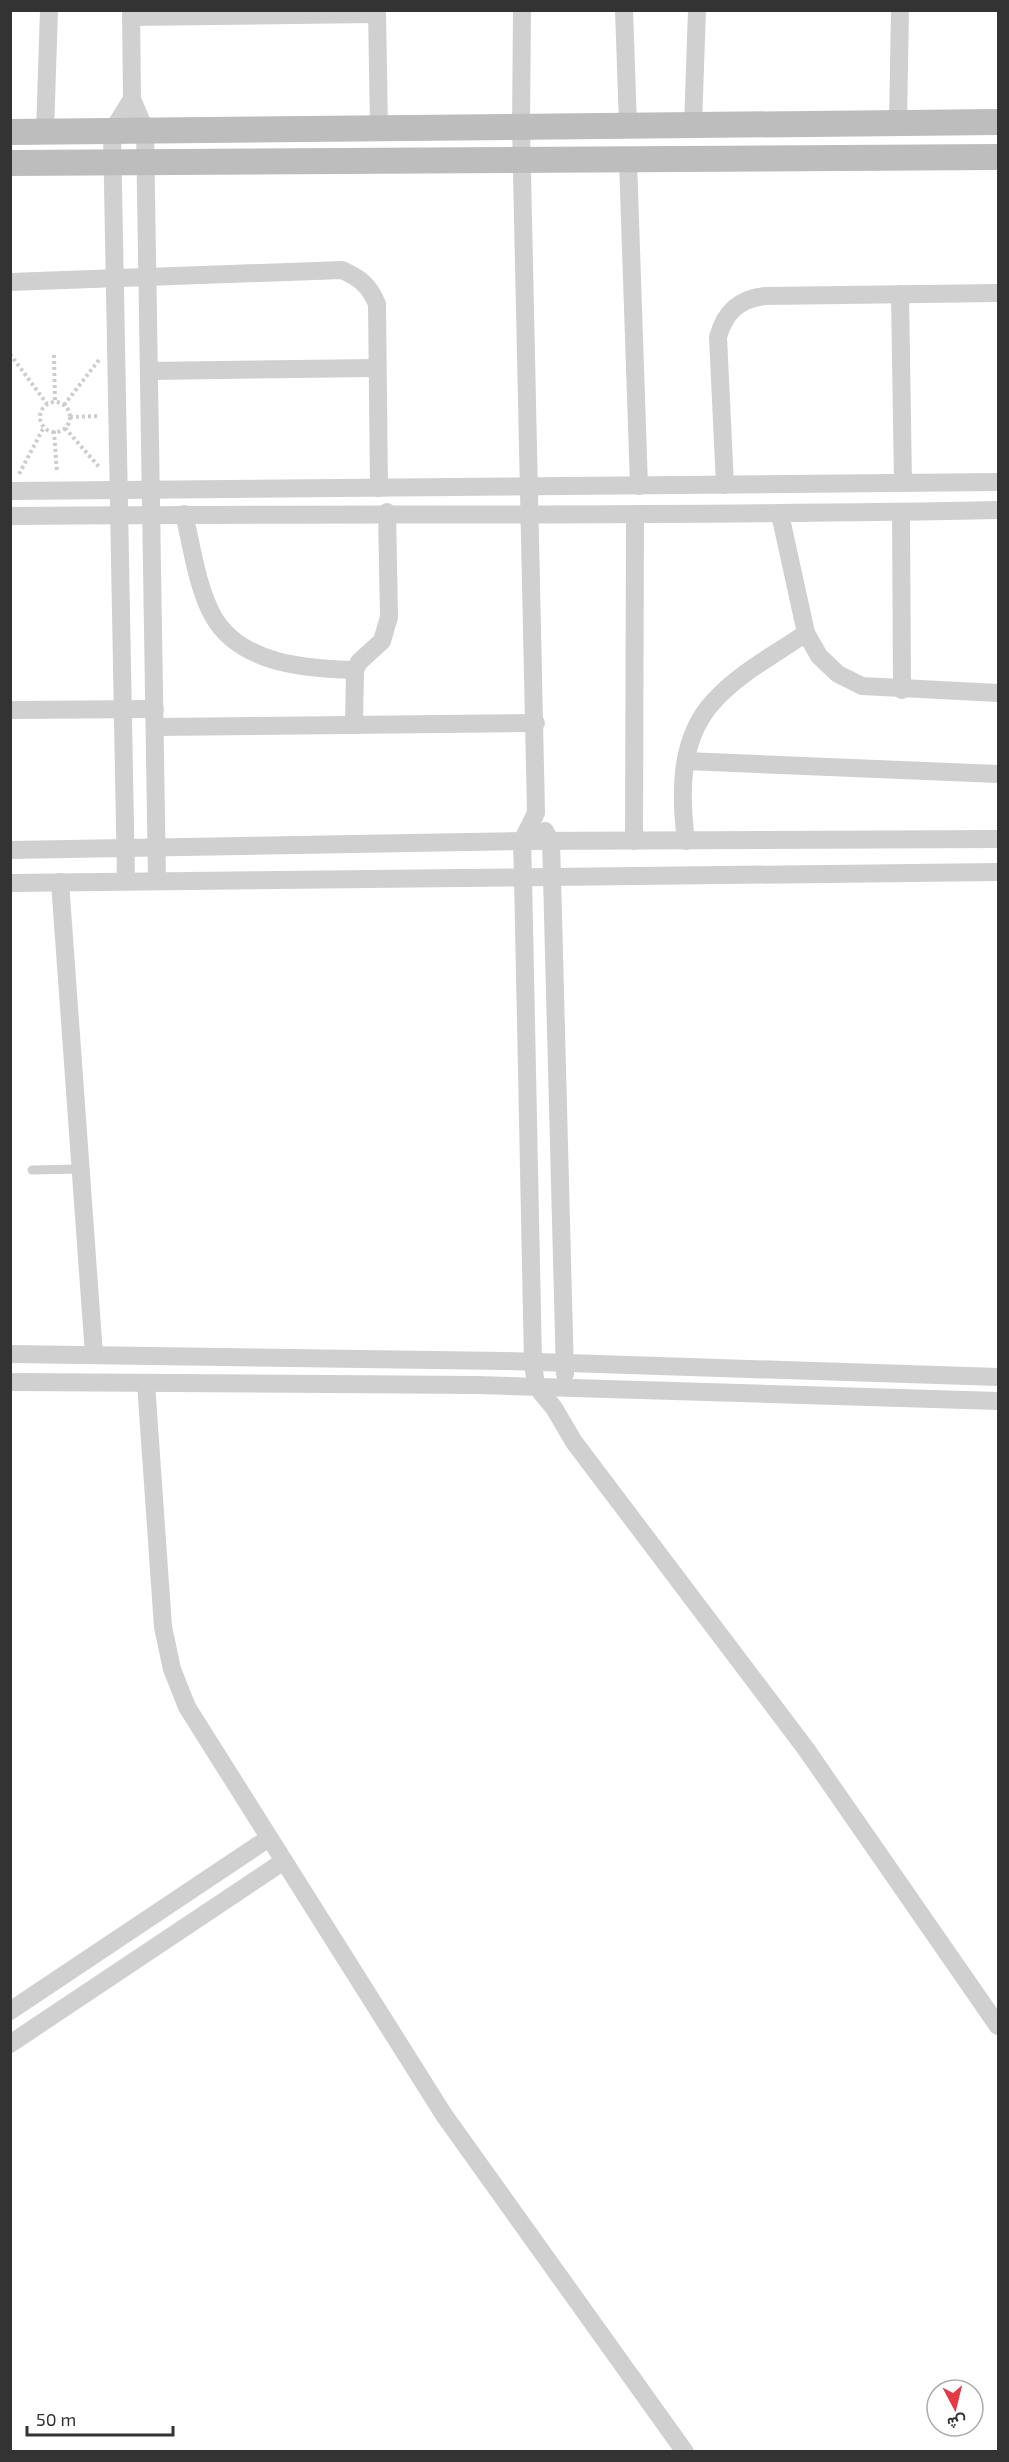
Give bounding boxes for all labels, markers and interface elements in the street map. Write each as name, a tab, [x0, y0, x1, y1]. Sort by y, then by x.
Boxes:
north arrow	[925, 2378, 985, 2438]
scale bar	[27, 2399, 172, 2437]
text: 50 m	[36, 2408, 76, 2430]
text: ش	[946, 2412, 968, 2434]

